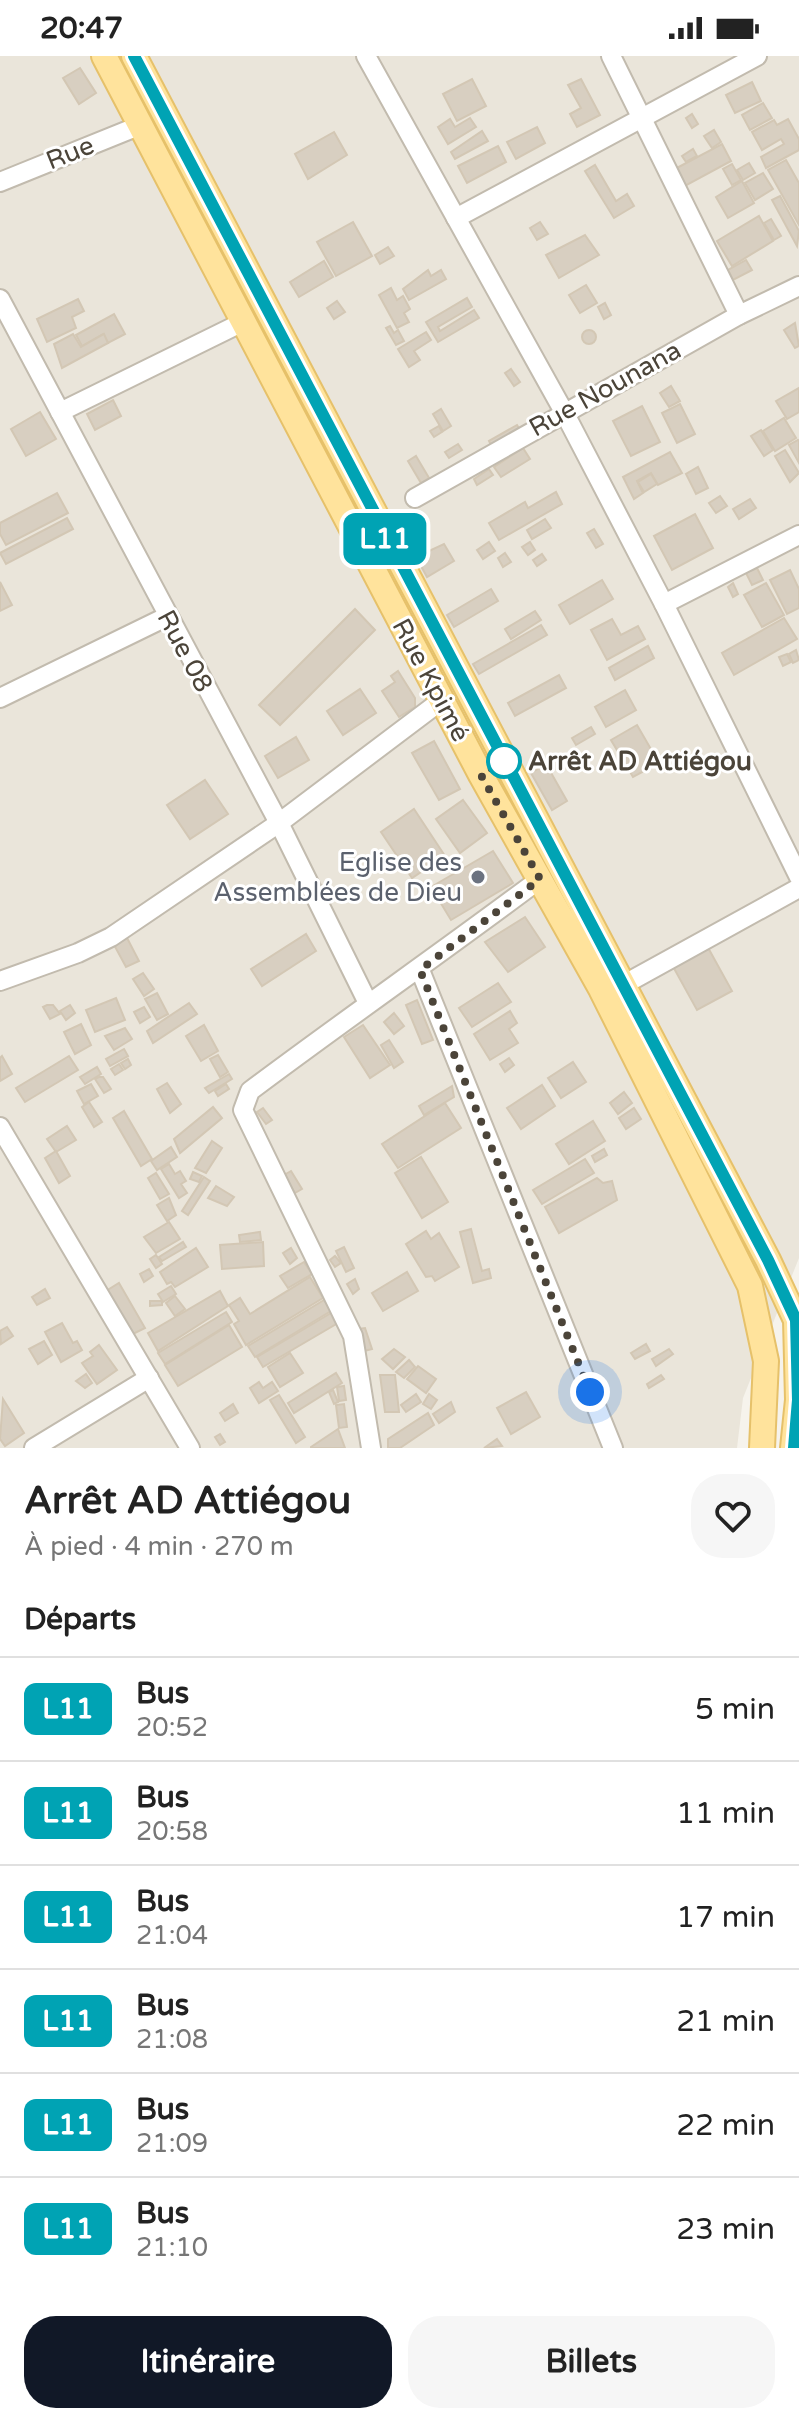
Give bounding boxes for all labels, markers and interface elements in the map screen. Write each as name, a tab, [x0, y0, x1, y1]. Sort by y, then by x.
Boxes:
text: 20:47	[40, 10, 123, 47]
street label: Rue	[41, 129, 99, 177]
street label: Rue Nounana	[524, 335, 686, 443]
line badge: L11	[339, 513, 431, 565]
text: L11	[359, 522, 411, 556]
street label: Rue 08	[151, 605, 219, 697]
street label: Rue Kpimé	[386, 613, 476, 747]
marker: Arrêt AD Attiégou	[487, 744, 521, 778]
place label: Arrêt AD Attiégou	[528, 746, 752, 777]
place label: Eglise des Assemblées de Dieu	[213, 847, 462, 908]
marker: Eglise des Assemblées de Dieu	[469, 868, 487, 886]
your location	[570, 1372, 610, 1412]
button: heart	[691, 1474, 775, 1558]
text: Arrêt AD Attiégou	[24, 1478, 351, 1524]
text: À pied · 4 min · 270 m	[24, 1531, 294, 1562]
text: Départs	[24, 1601, 136, 1638]
text: Bus	[136, 1675, 189, 1712]
text: 5 min	[695, 1691, 775, 1728]
text: L11	[42, 1692, 94, 1726]
text: 20:52	[136, 1712, 208, 1743]
text: Bus	[136, 1779, 189, 1816]
text: 11 min	[676, 1795, 775, 1832]
text: L11	[42, 1796, 94, 1830]
text: 20:58	[136, 1816, 208, 1847]
text: Bus	[136, 1883, 189, 1920]
text: 17 min	[676, 1899, 775, 1936]
text: L11	[42, 1900, 94, 1934]
text: 21:04	[136, 1920, 208, 1951]
text: Bus	[136, 1987, 189, 2024]
text: 21 min	[676, 2003, 775, 2040]
text: L11	[42, 2004, 94, 2038]
text: 21:08	[136, 2024, 208, 2055]
text: Bus	[136, 2091, 189, 2128]
text: 22 min	[676, 2107, 775, 2144]
text: L11	[42, 2108, 94, 2142]
text: 21:09	[136, 2128, 208, 2159]
text: Bus	[136, 2195, 189, 2232]
text: 23 min	[676, 2211, 775, 2248]
text: L11	[42, 2212, 94, 2246]
text: 21:10	[136, 2232, 208, 2263]
button: Itinéraire	[24, 2316, 392, 2408]
button: Billets	[408, 2316, 775, 2408]

